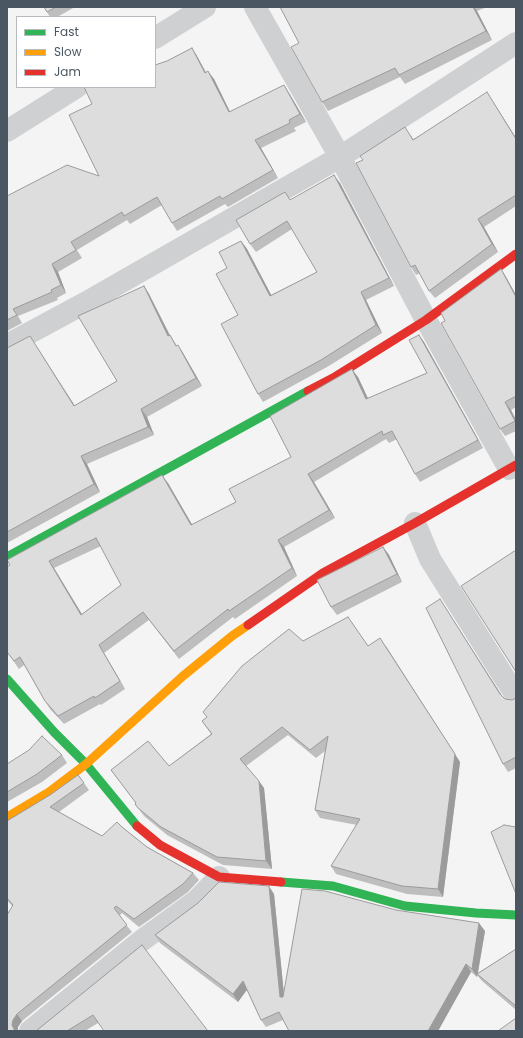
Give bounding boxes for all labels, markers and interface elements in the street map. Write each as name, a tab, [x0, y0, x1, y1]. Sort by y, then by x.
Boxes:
legend	[16, 16, 156, 88]
text: Fast	[54, 23, 79, 40]
text: Slow	[54, 43, 82, 60]
text: Jam	[54, 63, 81, 80]

